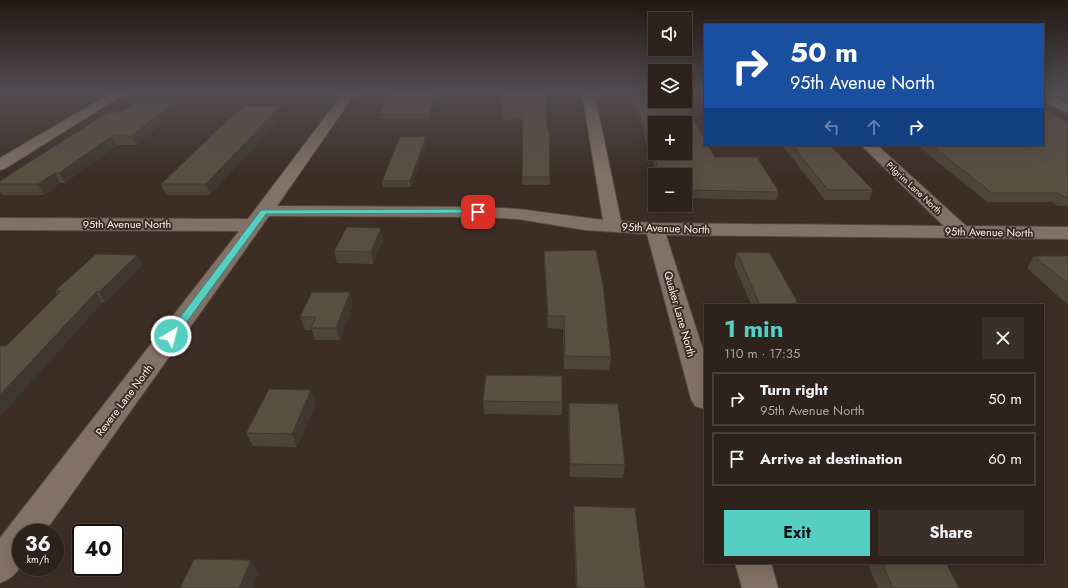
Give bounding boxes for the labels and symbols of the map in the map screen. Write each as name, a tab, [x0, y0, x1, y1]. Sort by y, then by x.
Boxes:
street label: Pilgrim Lane North	[884, 158, 945, 217]
pin	[461, 195, 495, 229]
street label: 95th Avenue North	[83, 216, 171, 232]
street label: 95th Avenue North	[621, 218, 711, 238]
street label: 95th Avenue North	[945, 223, 1033, 241]
street label: Quaker Lane North	[660, 269, 700, 359]
position arrow	[150, 315, 192, 357]
street label: Revere Lane North	[92, 361, 156, 439]
speed limit sign: 40	[72, 524, 124, 576]

